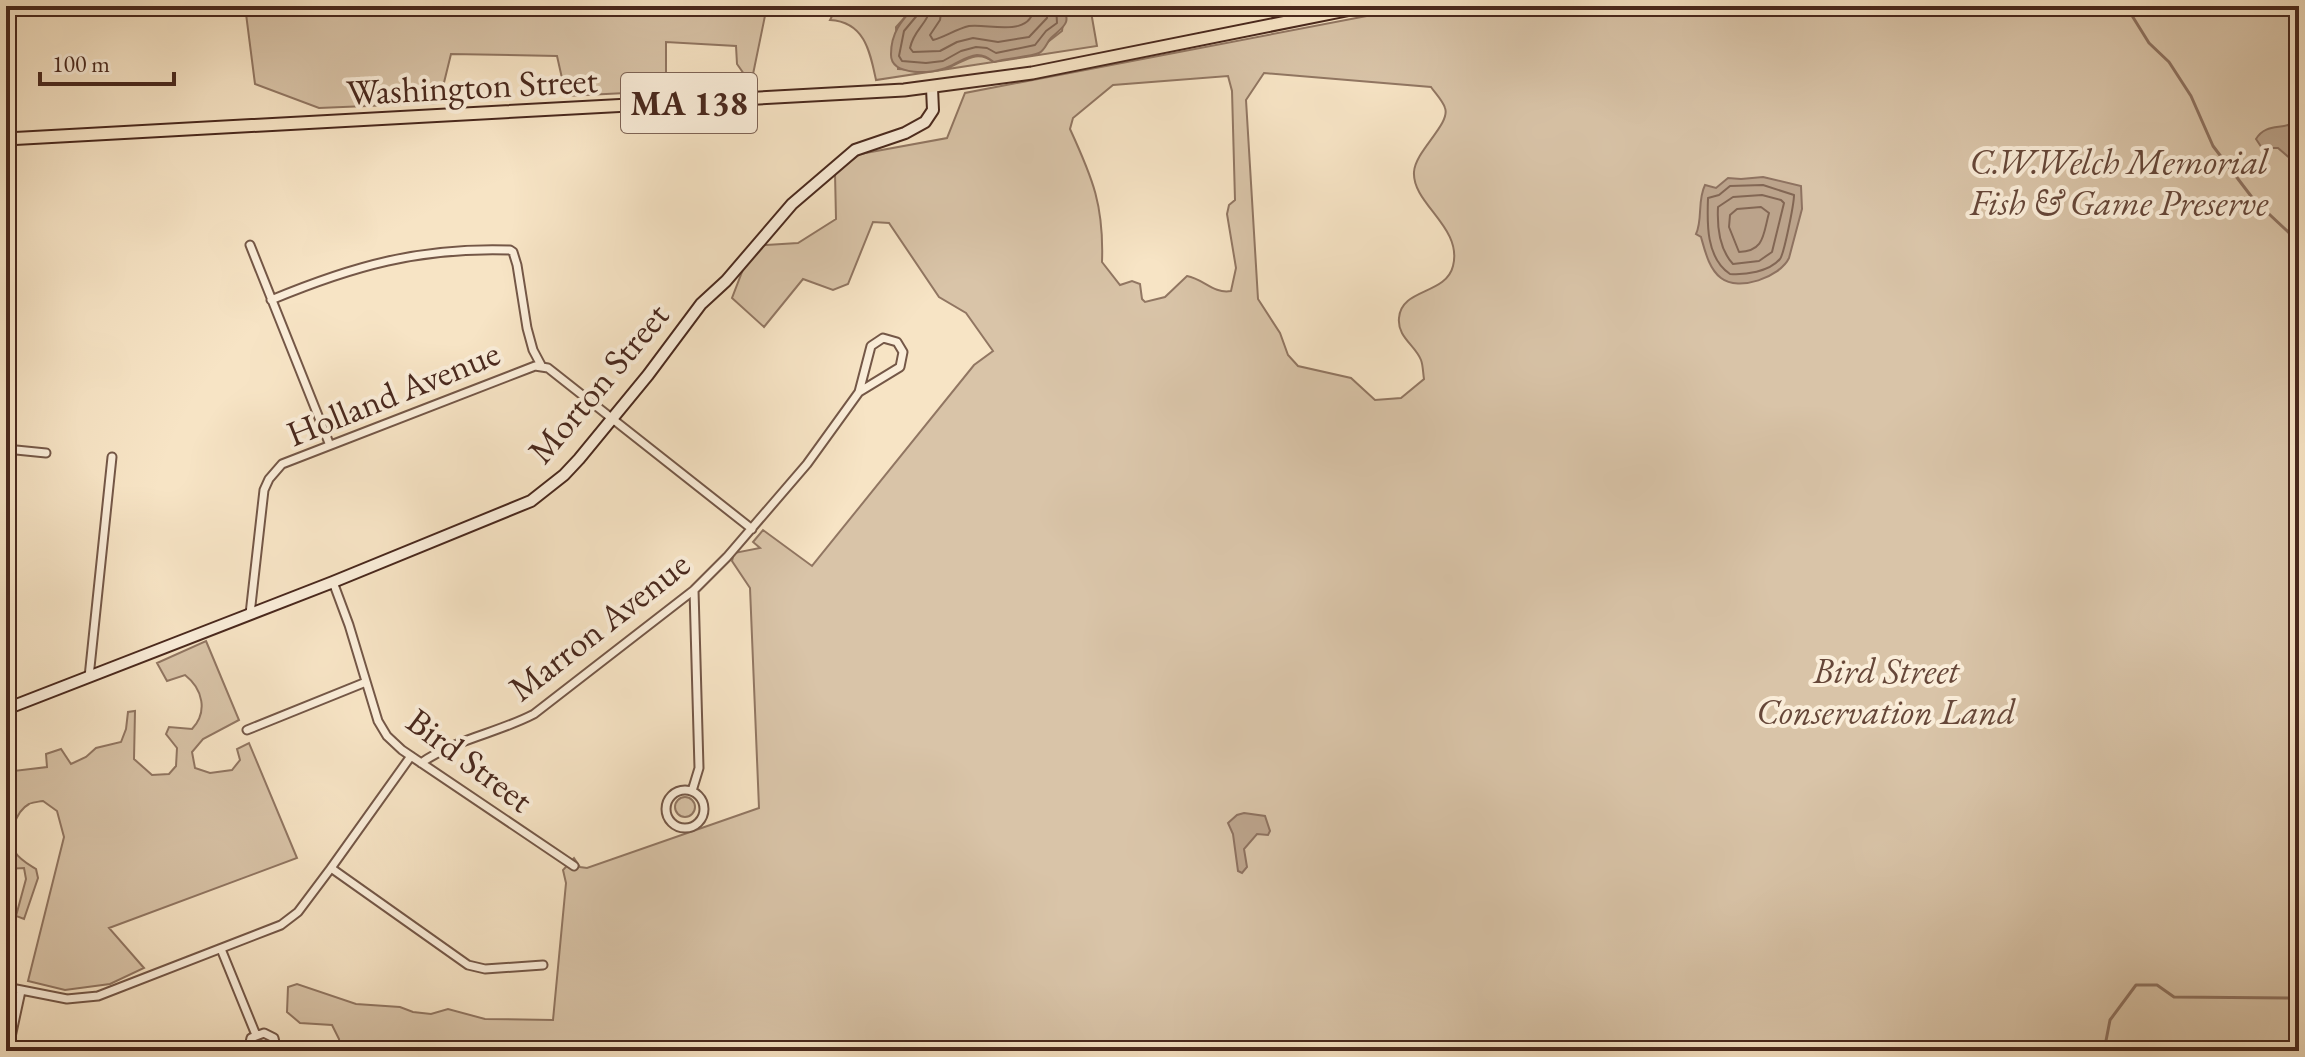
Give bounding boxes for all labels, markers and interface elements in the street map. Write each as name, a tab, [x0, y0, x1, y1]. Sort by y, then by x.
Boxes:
scale bar	[40, 36, 174, 86]
text: 100 m	[52, 48, 110, 79]
street label: Washington Street	[345, 56, 600, 116]
road number: MA 138	[621, 73, 757, 133]
park label: C.W.Welch Memorial Fish & Game Preserve	[1969, 138, 2269, 226]
street label: Morton Street	[517, 292, 679, 473]
street label: Holland Avenue	[280, 329, 506, 457]
street label: Marron Avenue	[499, 541, 699, 711]
park label: Bird Street Conservation Land	[1756, 647, 2016, 735]
street label: Bird Street	[397, 697, 543, 823]

